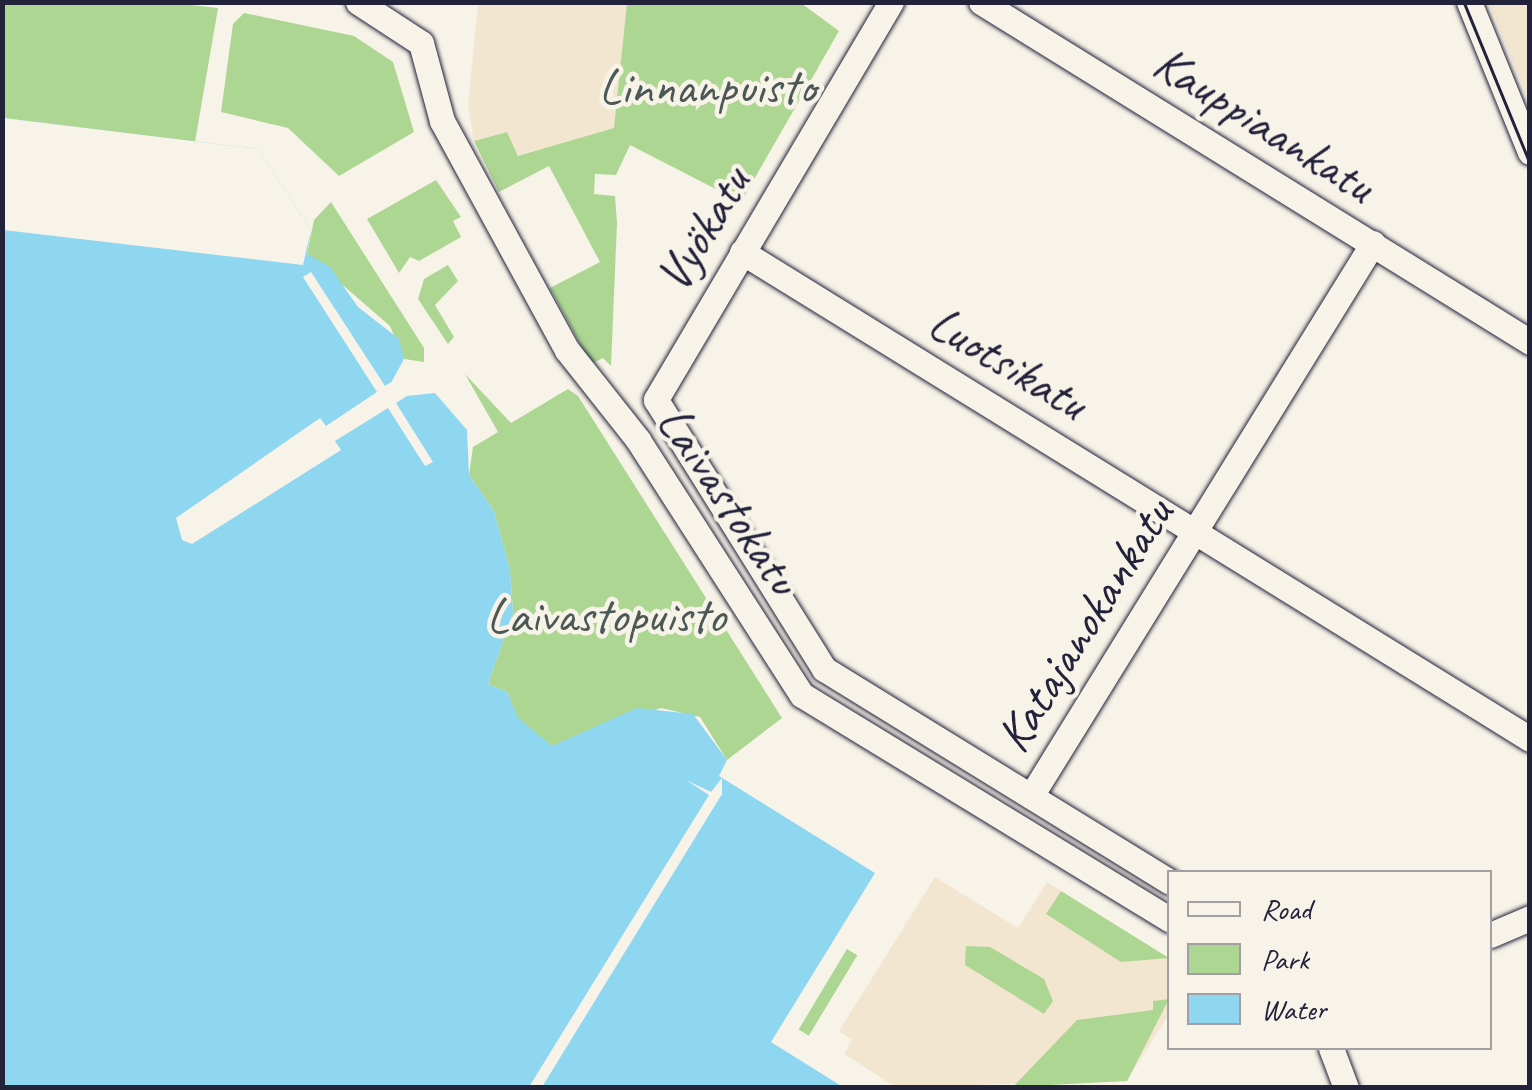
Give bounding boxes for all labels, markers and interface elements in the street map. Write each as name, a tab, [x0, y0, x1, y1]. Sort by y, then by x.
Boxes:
street label: Kauppiaankatu	[1143, 33, 1385, 215]
park label: Linnanpuisto	[599, 57, 815, 117]
street label: Vyökatu	[643, 156, 763, 302]
street label: Luotsikatu	[918, 293, 1098, 433]
street label: Laivastokatu	[644, 394, 814, 606]
street label: Katajanokankatu	[983, 487, 1185, 763]
park label: Laivastopuisto	[487, 586, 725, 646]
legend	[1167, 870, 1492, 1050]
text: Road	[1261, 890, 1311, 928]
text: Park	[1261, 940, 1309, 978]
text: Water	[1261, 990, 1326, 1028]

